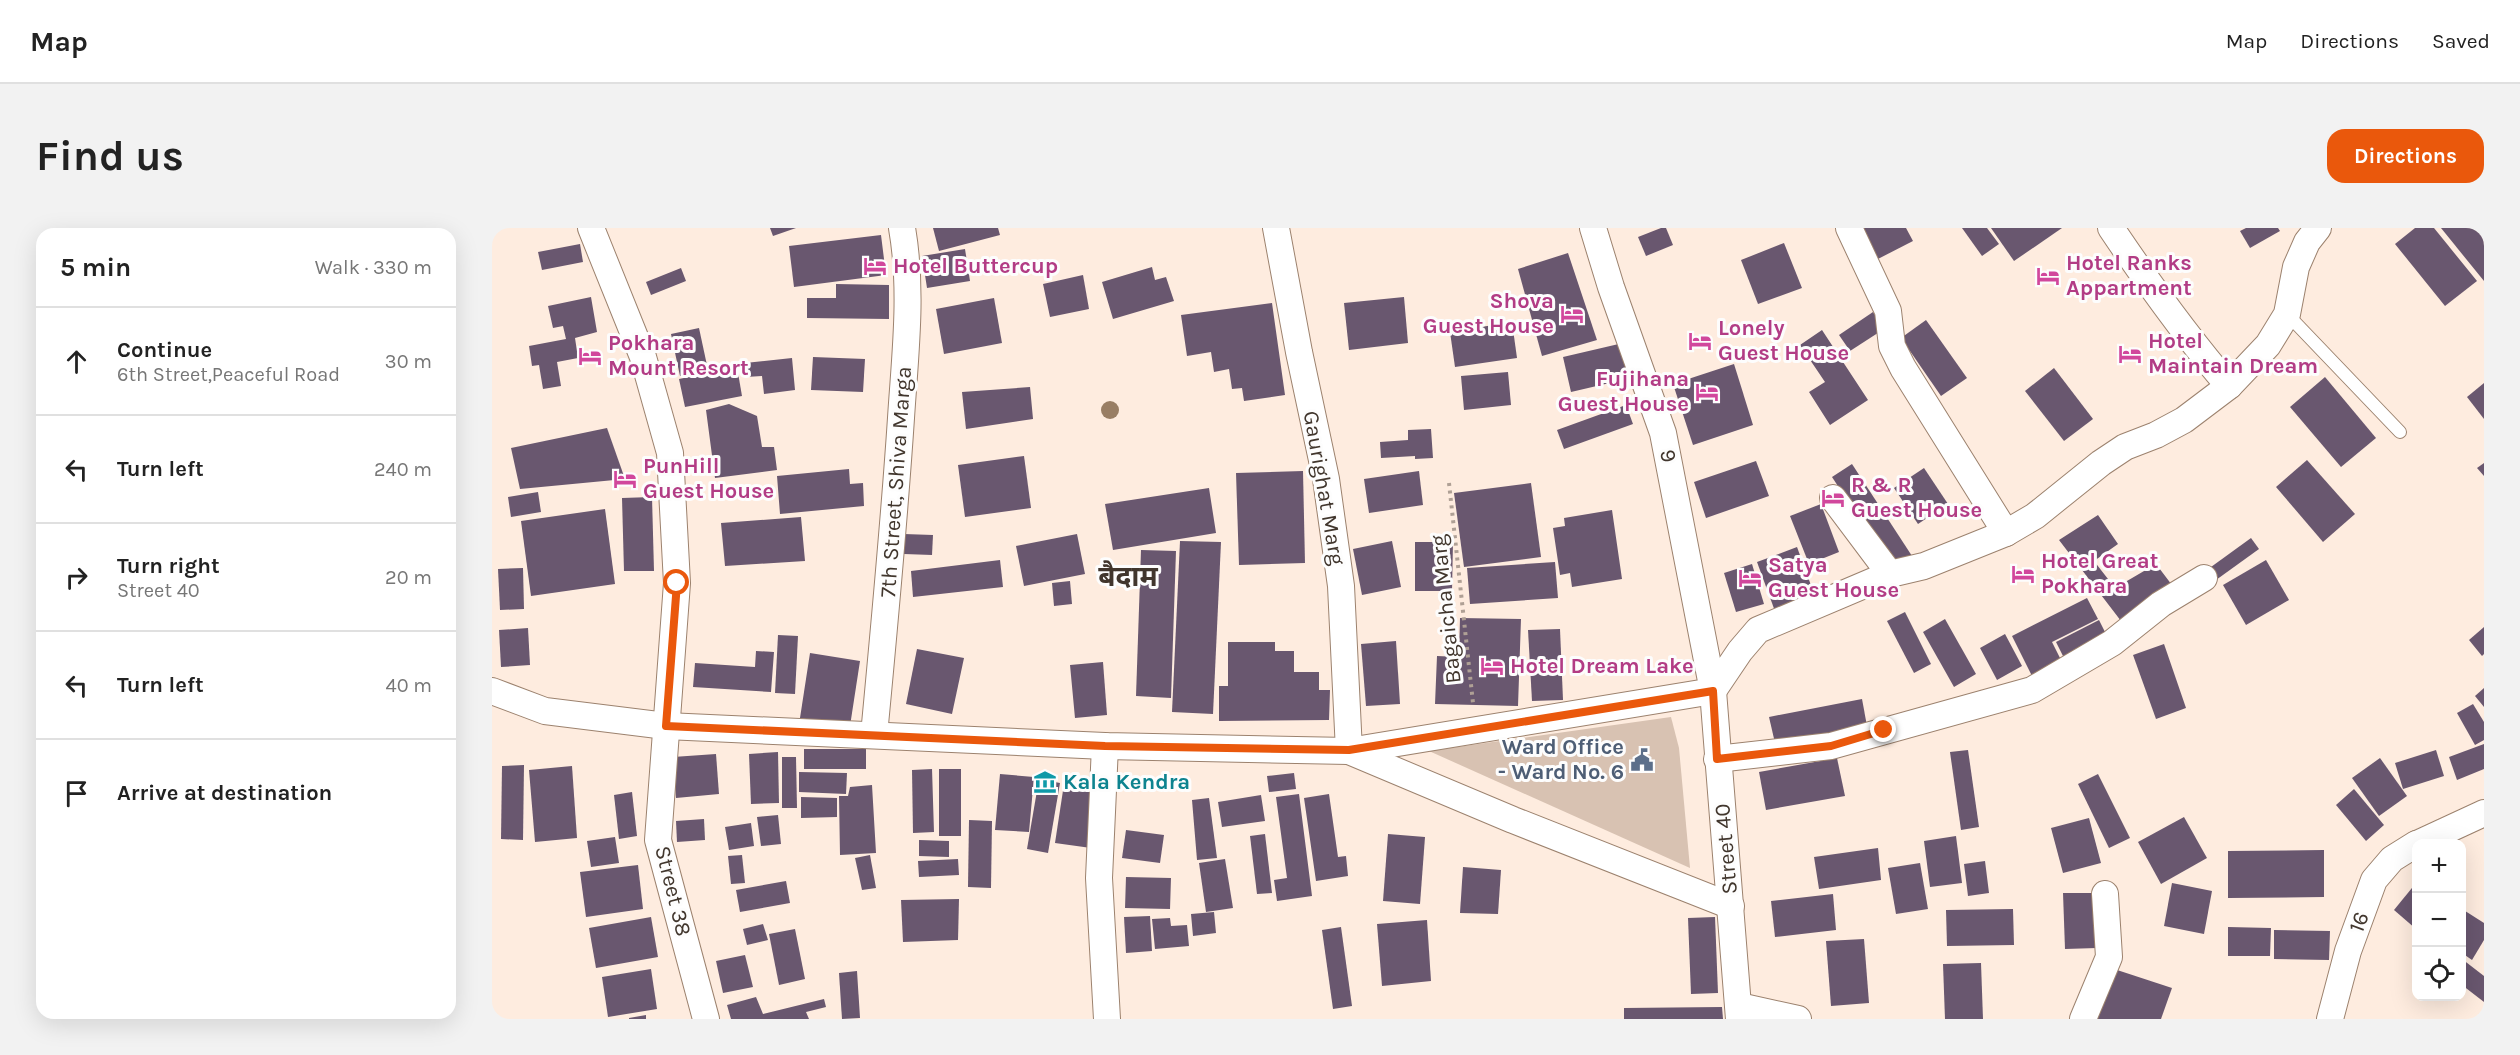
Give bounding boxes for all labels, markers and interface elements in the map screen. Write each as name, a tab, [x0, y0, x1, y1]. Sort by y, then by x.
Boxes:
text: Map	[30, 25, 88, 58]
text: Map	[2226, 29, 2267, 53]
text: Directions	[2300, 29, 2399, 53]
text: Saved	[2432, 29, 2490, 53]
button: Directions	[2327, 129, 2484, 183]
text: Find us	[36, 131, 184, 181]
place label: Hotel Ranks Appartment	[2066, 250, 2192, 301]
text: 5 min	[60, 252, 131, 283]
hotel icon: Hotel Buttercup	[862, 253, 888, 279]
place label: Hotel Buttercup	[893, 253, 1058, 279]
text: Walk · 330 m	[315, 256, 432, 279]
hotel icon: Hotel Ranks Appartment	[2035, 263, 2061, 289]
place label: Shova Guest House	[1423, 288, 1554, 339]
hotel icon: Shova Guest House	[1559, 301, 1585, 327]
place label: Lonely Guest House	[1718, 315, 1849, 366]
hotel icon: Lonely Guest House	[1687, 328, 1713, 354]
place label: Hotel Maintain Dream	[2148, 328, 2318, 379]
place label: Pokhara Mount Resort	[608, 330, 749, 381]
text: Continue	[117, 337, 212, 363]
hotel icon: Hotel Maintain Dream	[2117, 341, 2143, 367]
hotel icon: Pokhara Mount Resort	[577, 343, 603, 369]
icon: ahead	[60, 345, 93, 378]
text: 30 m	[385, 350, 432, 373]
text: 6th Street,Peaceful Road	[117, 363, 340, 386]
street label: 7th Street, Shiva Marga	[875, 366, 917, 598]
place label: Fujihana Guest House	[1558, 366, 1689, 417]
hotel icon: Fujihana Guest House	[1694, 379, 1720, 405]
street label: Gaurighat Marg	[1298, 409, 1350, 568]
street label: 9	[1654, 447, 1682, 465]
icon: left	[60, 453, 93, 486]
place label: PunHill Guest House	[643, 453, 774, 504]
text: Turn left	[117, 456, 204, 482]
text: 240 m	[374, 458, 432, 481]
hotel icon: PunHill Guest House	[612, 466, 638, 492]
place label: R & R Guest House	[1851, 472, 1982, 523]
hotel icon: R & R Guest House	[1820, 485, 1846, 511]
street label: Bagaicha Marg	[1425, 533, 1467, 685]
place label: Hotel Great Pokhara	[2041, 548, 2159, 599]
place label: Satya Guest House	[1768, 552, 1899, 603]
text: Turn right	[117, 553, 220, 579]
district label: बैदाम	[1098, 560, 1159, 593]
icon: right	[60, 561, 93, 594]
hotel icon: Hotel Great Pokhara	[2010, 561, 2036, 587]
hotel icon: Satya Guest House	[1737, 565, 1763, 591]
text: 20 m	[385, 566, 432, 589]
route start	[663, 569, 689, 595]
text: Street 40	[117, 579, 200, 602]
hotel icon: Hotel Dream Lake	[1479, 653, 1505, 679]
place label: Hotel Dream Lake	[1510, 653, 1694, 679]
icon: left	[60, 669, 93, 702]
text: Turn left	[117, 672, 204, 698]
text: 40 m	[386, 674, 432, 697]
route end	[1870, 716, 1896, 742]
place label: Ward Office - Ward No. 6	[1498, 734, 1624, 785]
public building icon: Ward Office - Ward No. 6	[1629, 747, 1655, 773]
museum icon: Kala Kendra	[1032, 769, 1058, 795]
place label: Kala Kendra	[1063, 769, 1190, 795]
icon: arrive	[60, 777, 93, 810]
text: Arrive at destination	[117, 780, 332, 806]
street label: Street 40	[1709, 803, 1743, 895]
map controls	[2412, 839, 2466, 1001]
button: +	[2412, 839, 2466, 893]
street label: Street 38	[649, 843, 697, 939]
button: −	[2412, 893, 2466, 947]
street label: 16	[2343, 908, 2375, 936]
button: locate	[2412, 947, 2466, 1001]

